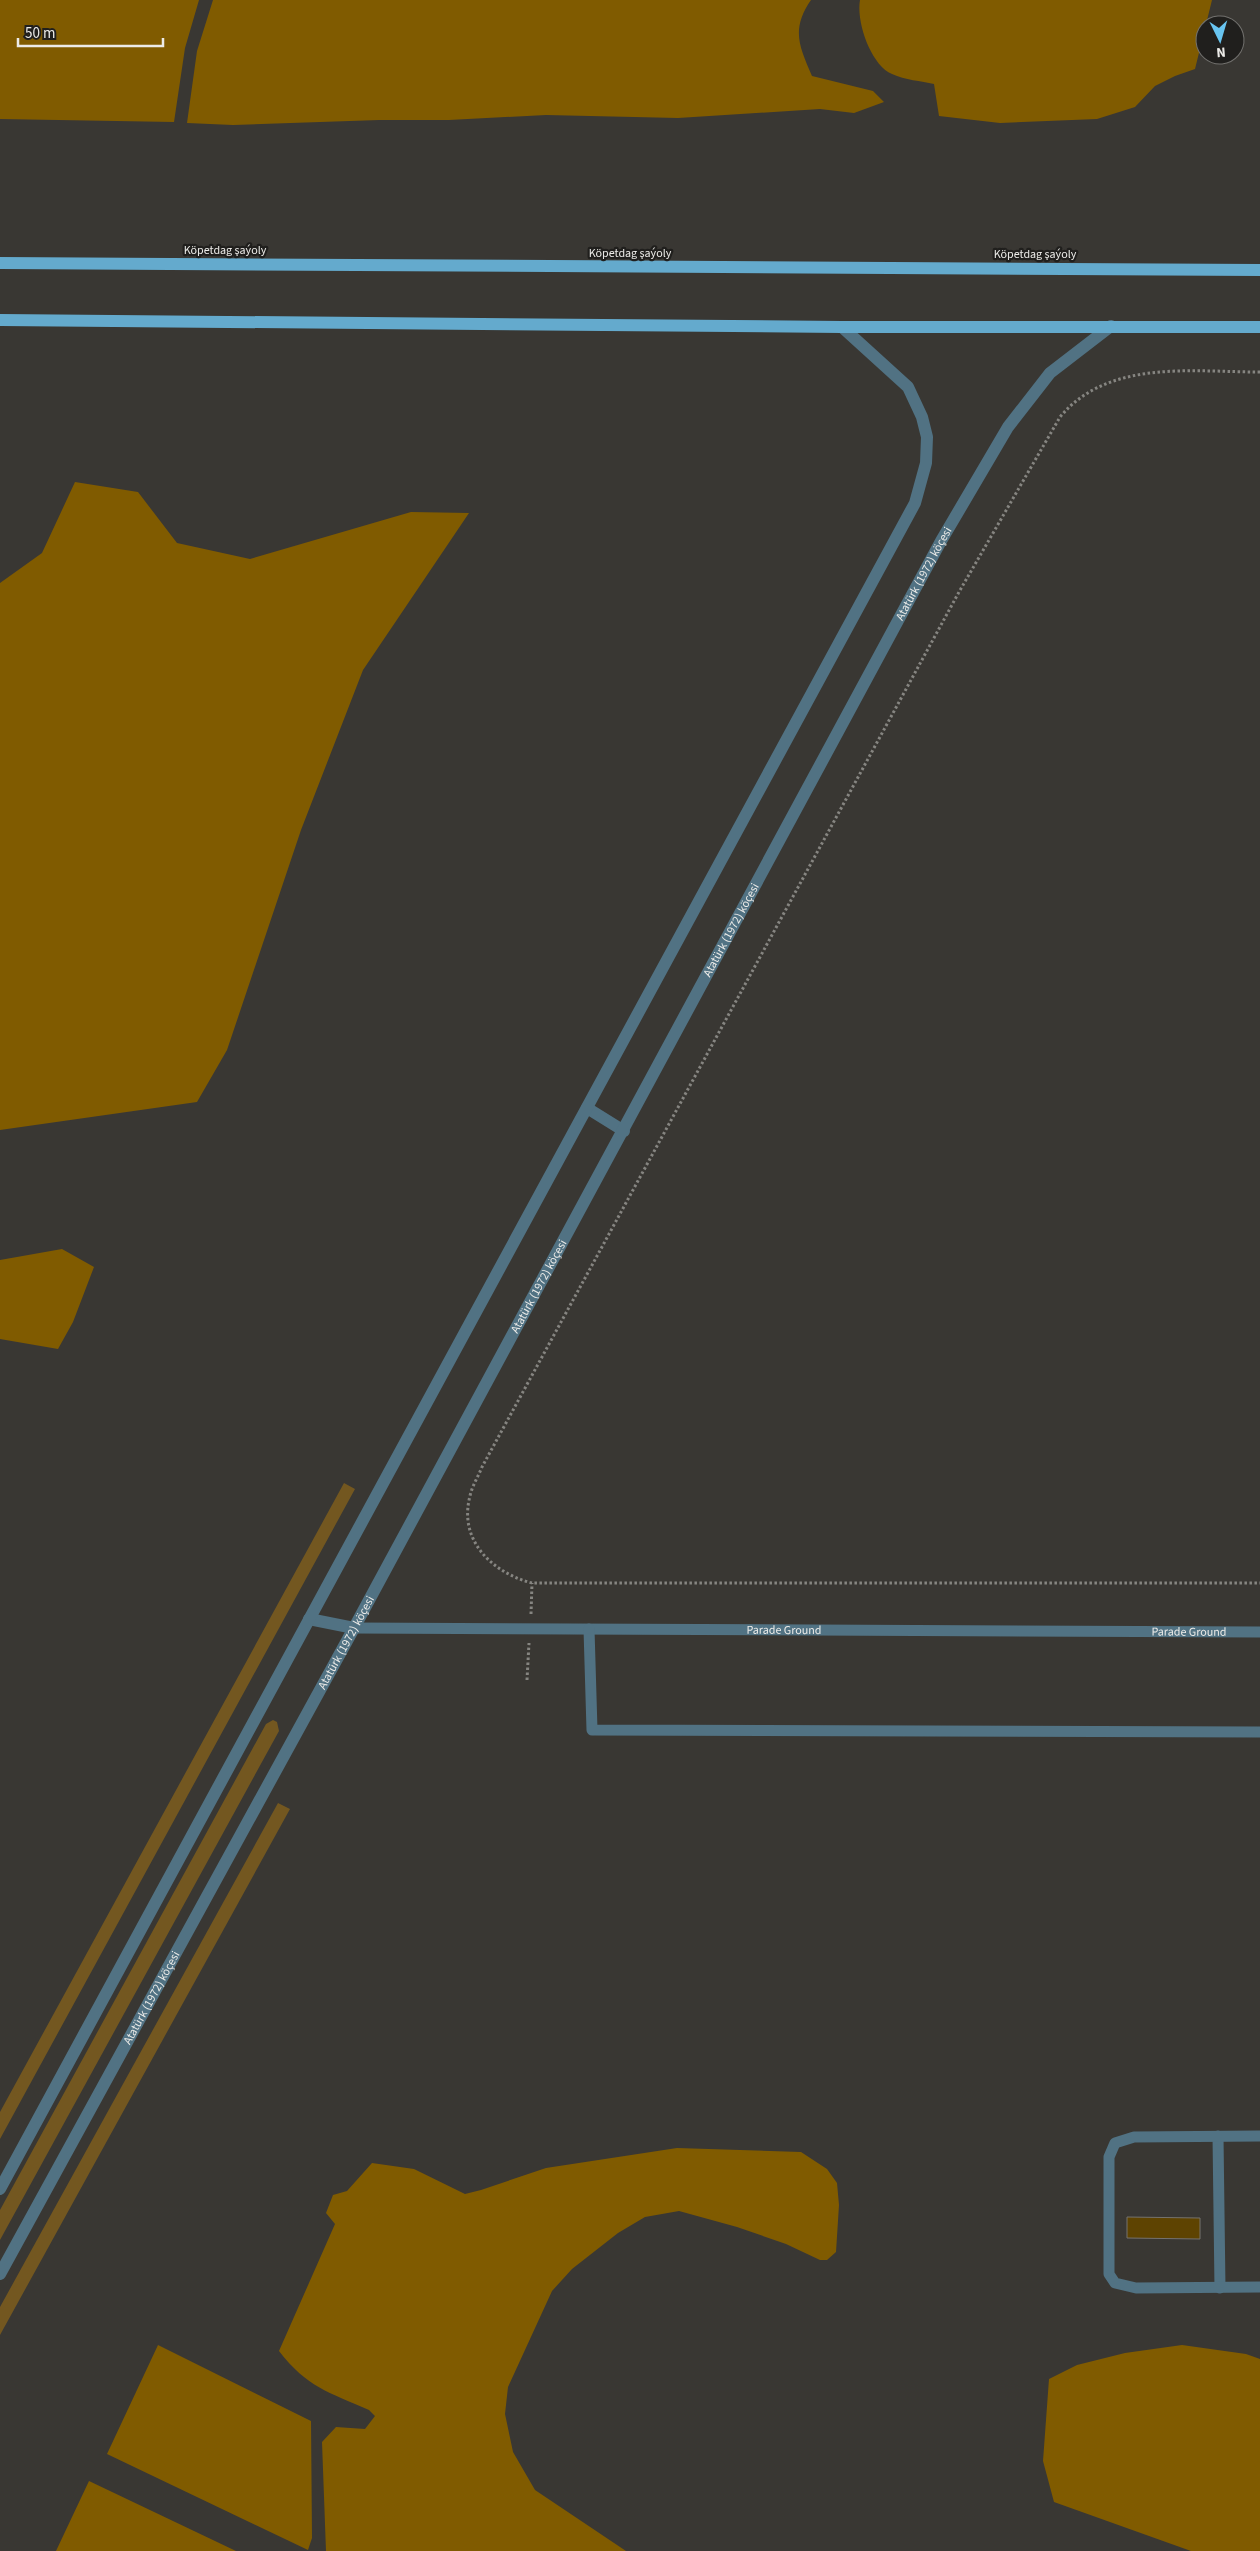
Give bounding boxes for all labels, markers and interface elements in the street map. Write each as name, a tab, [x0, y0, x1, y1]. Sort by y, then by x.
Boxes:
scale bar	[18, 15, 162, 47]
north arrow	[1195, 15, 1245, 65]
text: 50 m	[25, 23, 55, 44]
text: N	[1216, 42, 1227, 62]
street label: Köpetdag şaýoly	[184, 242, 267, 259]
street label: Köpetdag şaýoly	[589, 245, 672, 262]
street label: Köpetdag şaýoly	[994, 246, 1077, 263]
street label: Atatürk (1972) köçesi	[891, 524, 956, 623]
street label: Atatürk (1972) köçesi	[699, 880, 763, 980]
street label: Atatürk (1972) köçesi	[506, 1236, 571, 1336]
street label: Atatürk (1972) köçesi	[314, 1593, 378, 1692]
street label: Parade Ground	[746, 1621, 822, 1639]
street label: Parade Ground	[1151, 1623, 1227, 1640]
street label: Atatürk (1972) köçesi	[119, 1948, 184, 2048]

